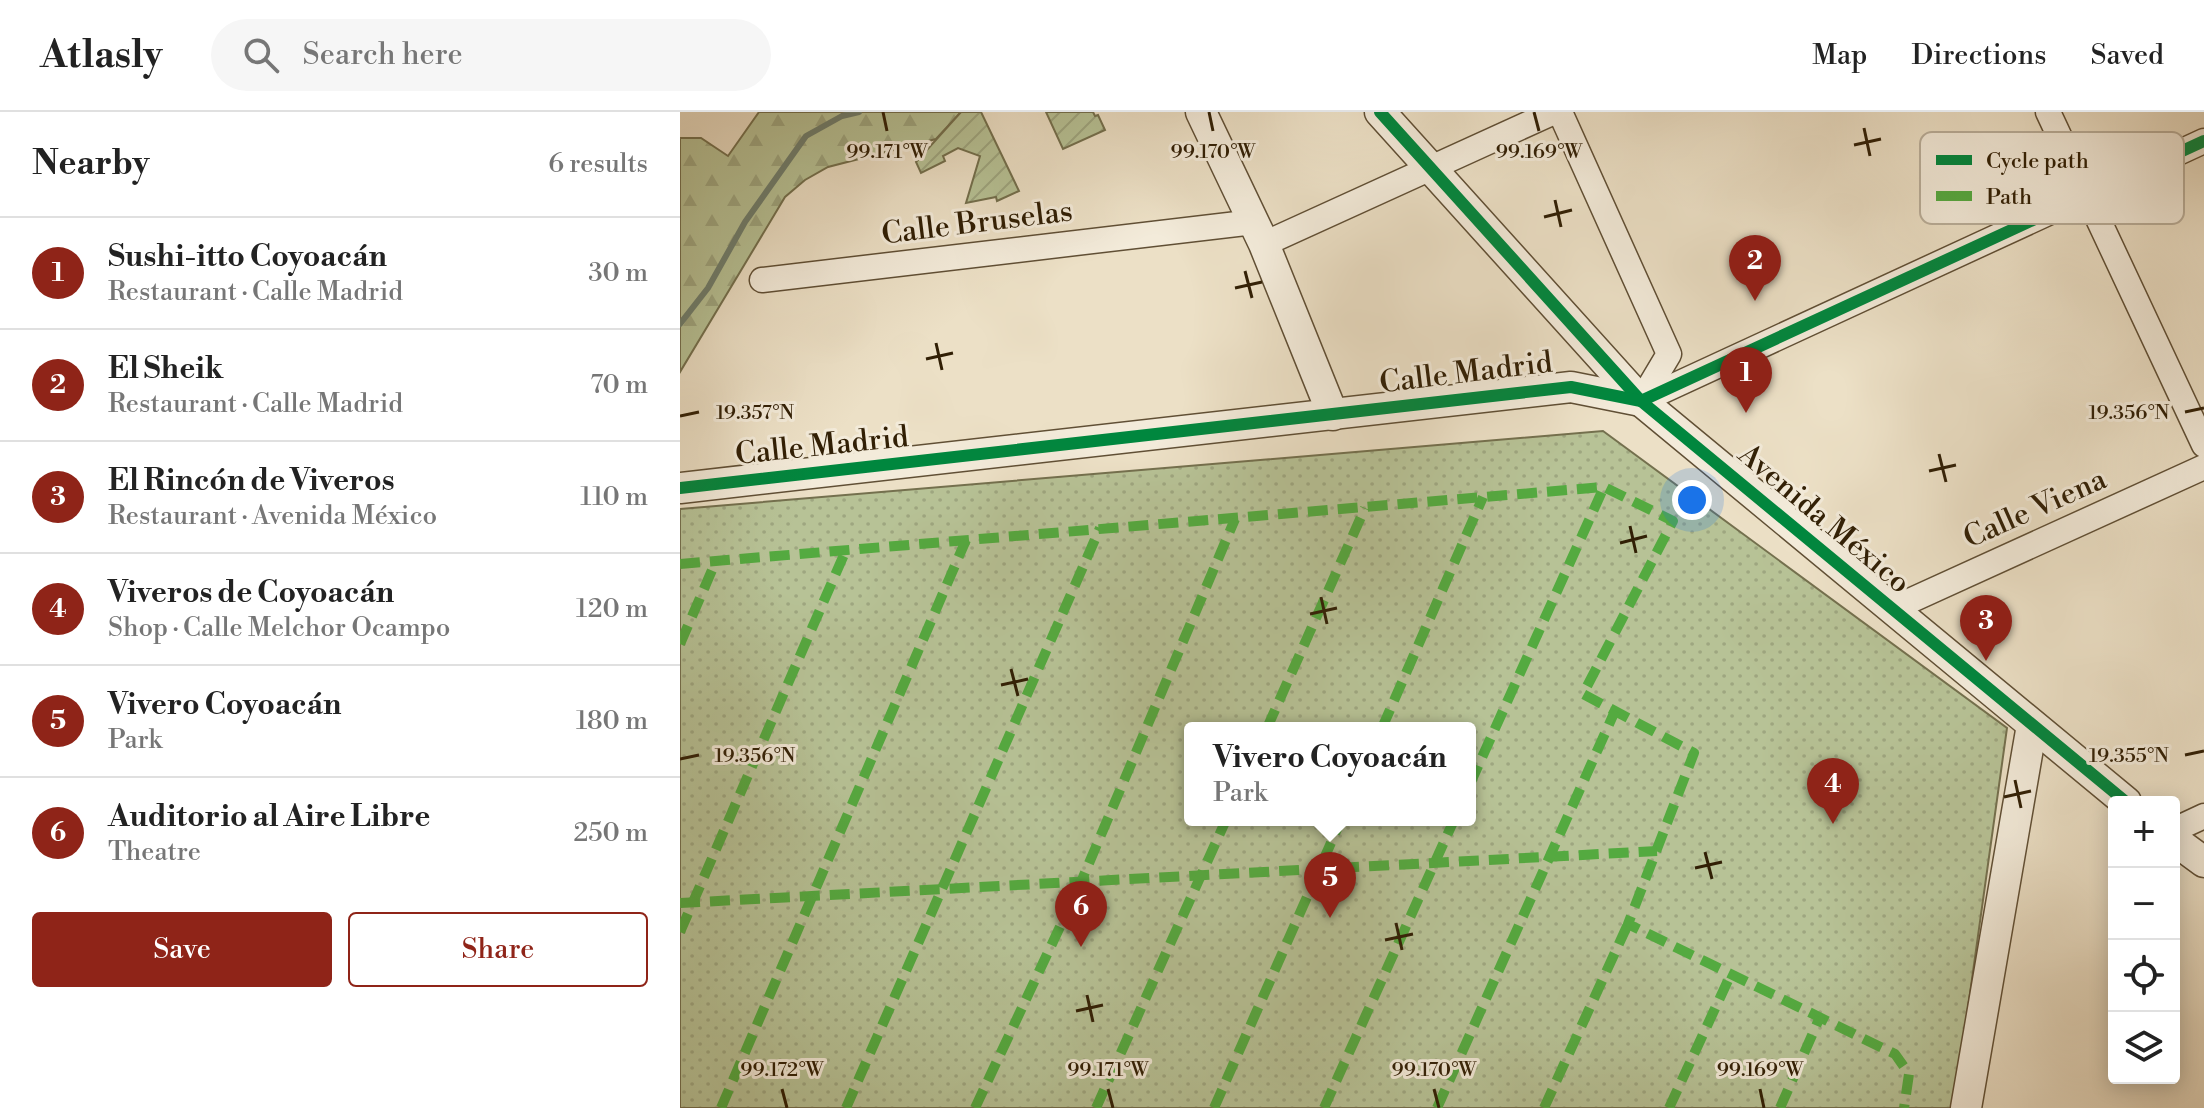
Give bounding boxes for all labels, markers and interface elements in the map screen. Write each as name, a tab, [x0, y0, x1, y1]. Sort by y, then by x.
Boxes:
search box	[211, 19, 771, 91]
text: Atlasly	[40, 32, 163, 79]
icon: search	[239, 33, 283, 77]
text: Search here	[303, 36, 463, 74]
text: Map	[1812, 38, 1867, 73]
text: Directions	[1911, 38, 2046, 73]
text: Saved	[2090, 38, 2164, 73]
legend	[1920, 132, 2184, 224]
text: 99.171°W	[846, 140, 929, 165]
text: 99.170°W	[1171, 140, 1256, 165]
text: 99.169°W	[1496, 140, 1583, 165]
text: Nearby	[32, 143, 150, 185]
text: 6 results	[548, 148, 648, 180]
text: Cycle path	[1986, 148, 2089, 175]
text: Path	[1986, 184, 2032, 211]
street label: Calle Bruselas	[879, 192, 1075, 254]
pin: 2	[1729, 235, 1781, 301]
text: Sushi-itto Coyoacán	[108, 238, 387, 276]
text: 1	[52, 257, 64, 289]
text: 30 m	[588, 257, 648, 289]
text: Restaurant · Calle Madrid	[108, 276, 403, 308]
street label: Calle Madrid	[1377, 344, 1555, 402]
pin: 1	[1720, 347, 1772, 413]
text: El Sheik	[108, 350, 223, 388]
text: 2	[50, 369, 66, 401]
text: 70 m	[590, 369, 648, 401]
text: Restaurant · Calle Madrid	[108, 388, 403, 420]
text: 19.357°N	[716, 401, 794, 426]
text: 19.356°N	[2089, 401, 2170, 426]
street label: Calle Madrid	[733, 418, 911, 474]
street label: Avenida México	[1729, 435, 1918, 602]
street label: Calle Viena	[1958, 460, 2113, 557]
text: El Rincón de Viveros	[108, 462, 395, 500]
your location	[1672, 480, 1712, 520]
text: 3	[50, 481, 66, 513]
text: 110 m	[580, 481, 648, 513]
text: Restaurant · Avenida México	[108, 500, 437, 532]
text: Viveros de Coyoacán	[108, 574, 394, 612]
text: 4	[49, 593, 67, 625]
text: 120 m	[576, 593, 648, 625]
pin: 3	[1960, 595, 2012, 661]
text: Shop · Calle Melchor Ocampo	[108, 612, 450, 644]
text: Vivero Coyoacán	[108, 686, 341, 724]
text: 5	[50, 705, 66, 737]
text: 180 m	[576, 705, 648, 737]
popup	[1184, 722, 1476, 826]
text: Park	[108, 724, 162, 756]
text: Vivero Coyoacán	[1213, 739, 1447, 777]
text: 19.356°N	[715, 744, 796, 769]
text: 19.355°N	[2089, 744, 2169, 769]
pin: 4	[1807, 758, 1859, 824]
text: Park	[1213, 777, 1267, 809]
map controls	[2108, 796, 2180, 1084]
button: +	[2108, 796, 2180, 868]
text: Auditorio al Aire Libre	[108, 798, 430, 836]
text: 6	[50, 817, 66, 849]
text: 250 m	[573, 817, 648, 849]
text: Theatre	[108, 836, 201, 868]
pin: 5	[1304, 852, 1356, 918]
button: −	[2108, 868, 2180, 940]
pin: 6	[1055, 881, 1107, 947]
button: Save	[32, 912, 332, 987]
button: Share	[348, 912, 648, 987]
button: locate	[2108, 940, 2180, 1012]
button: layers	[2108, 1012, 2180, 1084]
text: 99.172°W	[740, 1058, 825, 1083]
text: 99.171°W	[1067, 1058, 1150, 1083]
text: 99.170°W	[1392, 1058, 1477, 1083]
text: 99.169°W	[1717, 1058, 1804, 1083]

